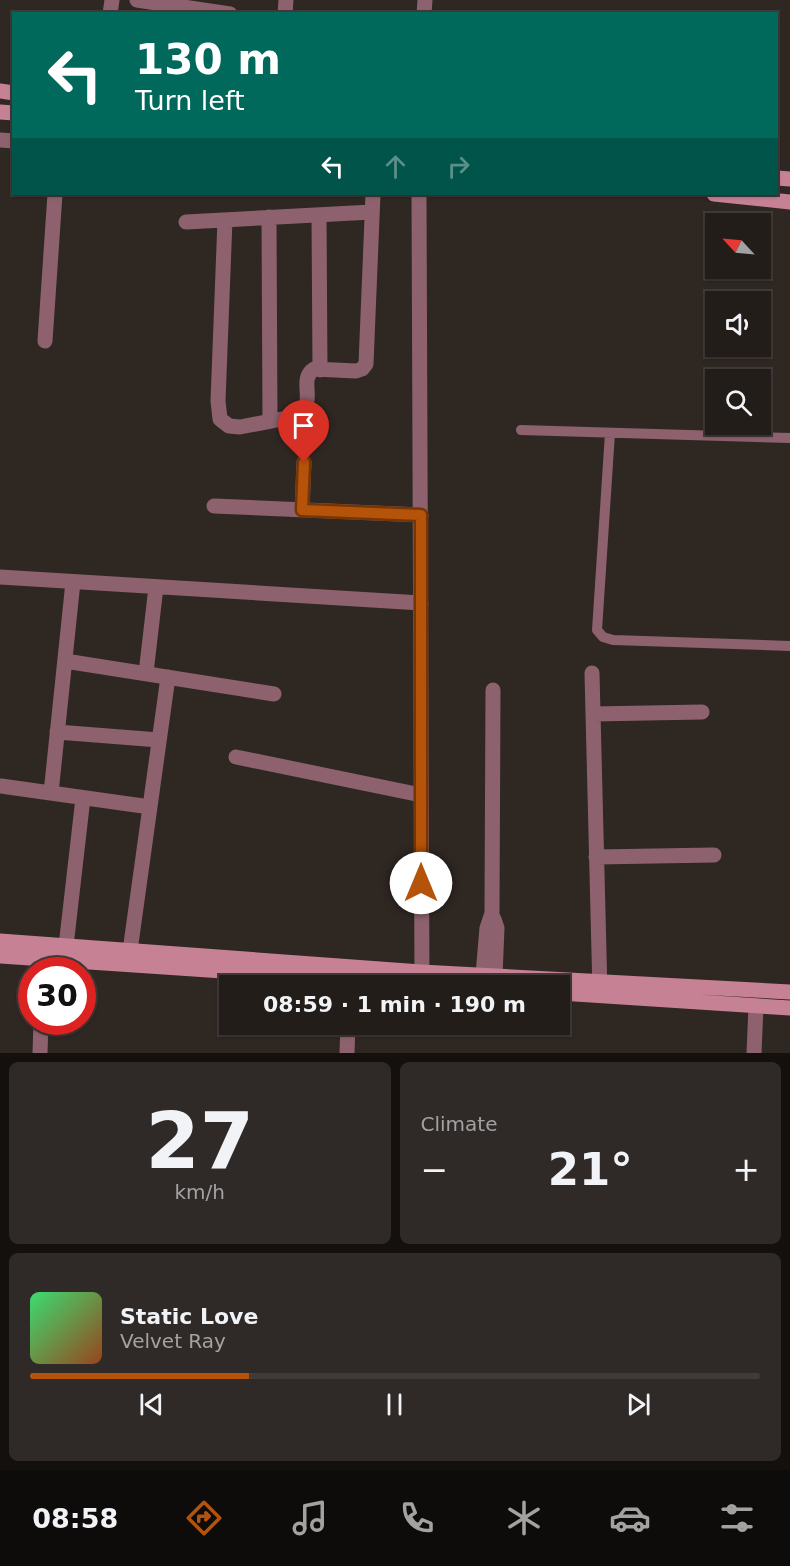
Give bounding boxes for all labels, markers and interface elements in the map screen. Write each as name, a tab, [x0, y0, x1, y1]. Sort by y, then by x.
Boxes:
text: 130 m	[135, 35, 281, 84]
icon: left	[36, 36, 114, 114]
text: Turn left	[135, 85, 245, 116]
icon: left	[316, 150, 349, 183]
icon: ahead	[379, 150, 412, 183]
icon: right	[442, 150, 475, 183]
north arrow	[705, 213, 771, 279]
map controls	[705, 213, 771, 435]
button: sound	[705, 291, 771, 357]
button: search	[705, 369, 771, 435]
pin	[278, 400, 329, 462]
icon: arrive	[287, 409, 320, 442]
position arrow	[389, 851, 453, 915]
speed limit sign: 30	[18, 957, 96, 1035]
text: 08:59 · 1 min · 190 m	[263, 992, 526, 1017]
text: 27	[145, 1096, 254, 1186]
text: Climate	[421, 1112, 497, 1136]
text: 21°	[548, 1143, 633, 1196]
text: −	[421, 1150, 448, 1189]
text: +	[732, 1150, 760, 1189]
text: km/h	[175, 1180, 225, 1204]
text: Static Love	[120, 1304, 258, 1329]
text: Velvet Ray	[120, 1329, 226, 1353]
icon: previous	[135, 1388, 168, 1421]
icon: pause	[378, 1388, 411, 1421]
icon: next	[622, 1388, 655, 1421]
icon: directions	[183, 1497, 225, 1539]
icon: music	[289, 1497, 331, 1539]
icon: phone	[396, 1497, 438, 1539]
icon: climate	[503, 1497, 545, 1539]
icon: car	[609, 1497, 651, 1539]
icon: filters	[716, 1497, 758, 1539]
text: 08:58	[32, 1503, 118, 1534]

